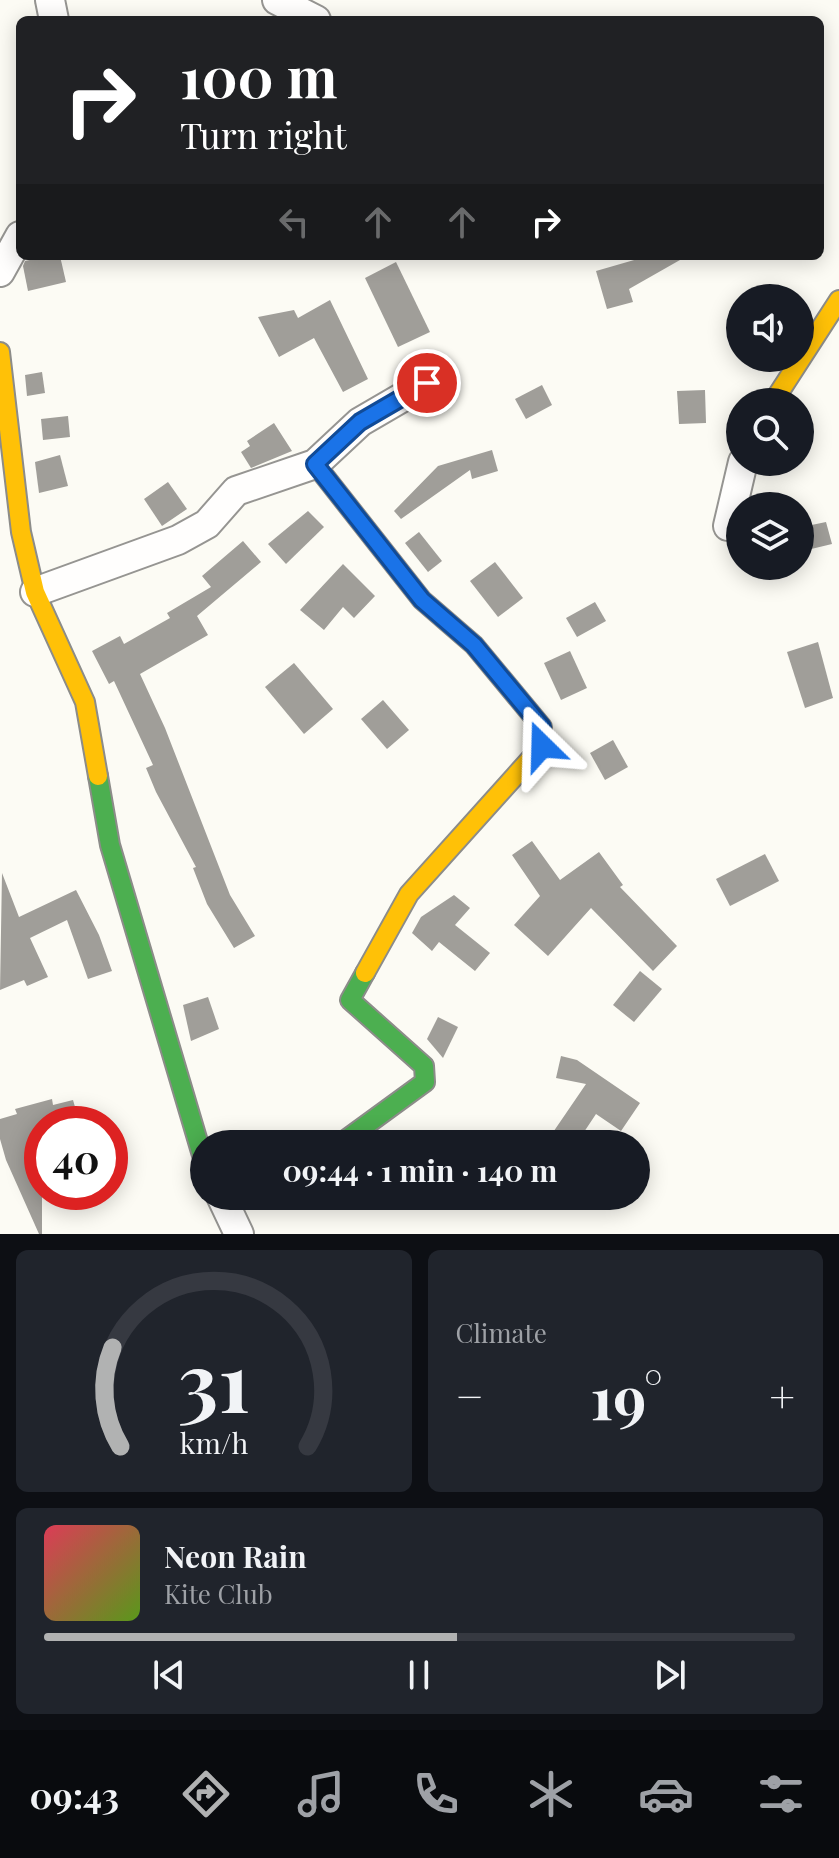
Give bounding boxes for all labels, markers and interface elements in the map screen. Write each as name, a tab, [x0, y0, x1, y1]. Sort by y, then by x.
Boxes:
text: 100 m	[180, 38, 337, 113]
icon: right	[48, 48, 152, 152]
text: Turn right	[180, 110, 347, 158]
icon: left	[272, 200, 316, 244]
icon: ahead	[356, 200, 400, 244]
icon: ahead	[440, 200, 484, 244]
icon: right	[524, 200, 568, 244]
map controls	[726, 284, 814, 580]
button: sound	[726, 284, 814, 372]
pin	[393, 349, 461, 417]
icon: arrive	[405, 361, 449, 405]
button: search	[726, 388, 814, 476]
button: layers	[726, 492, 814, 580]
position arrow	[500, 704, 584, 788]
speed limit sign: 40	[24, 1106, 128, 1210]
text: 09:44 · 1 min · 140 m	[283, 1150, 557, 1190]
text: Climate	[456, 1315, 547, 1350]
text: 31	[178, 1323, 250, 1434]
text: 19°	[590, 1355, 663, 1435]
text: −	[456, 1365, 484, 1424]
text: +	[769, 1365, 795, 1424]
text: km/h	[179, 1423, 248, 1461]
text: Neon Rain	[164, 1536, 307, 1576]
text: Kite Club	[164, 1576, 273, 1611]
icon: previous	[147, 1653, 191, 1697]
icon: pause	[397, 1653, 441, 1697]
icon: next	[648, 1653, 692, 1697]
icon: directions	[178, 1766, 234, 1822]
icon: music	[293, 1766, 349, 1822]
icon: phone	[408, 1766, 464, 1822]
icon: climate	[523, 1766, 579, 1822]
icon: car	[638, 1766, 694, 1822]
icon: filters	[753, 1766, 809, 1822]
text: 09:43	[30, 1770, 119, 1818]

